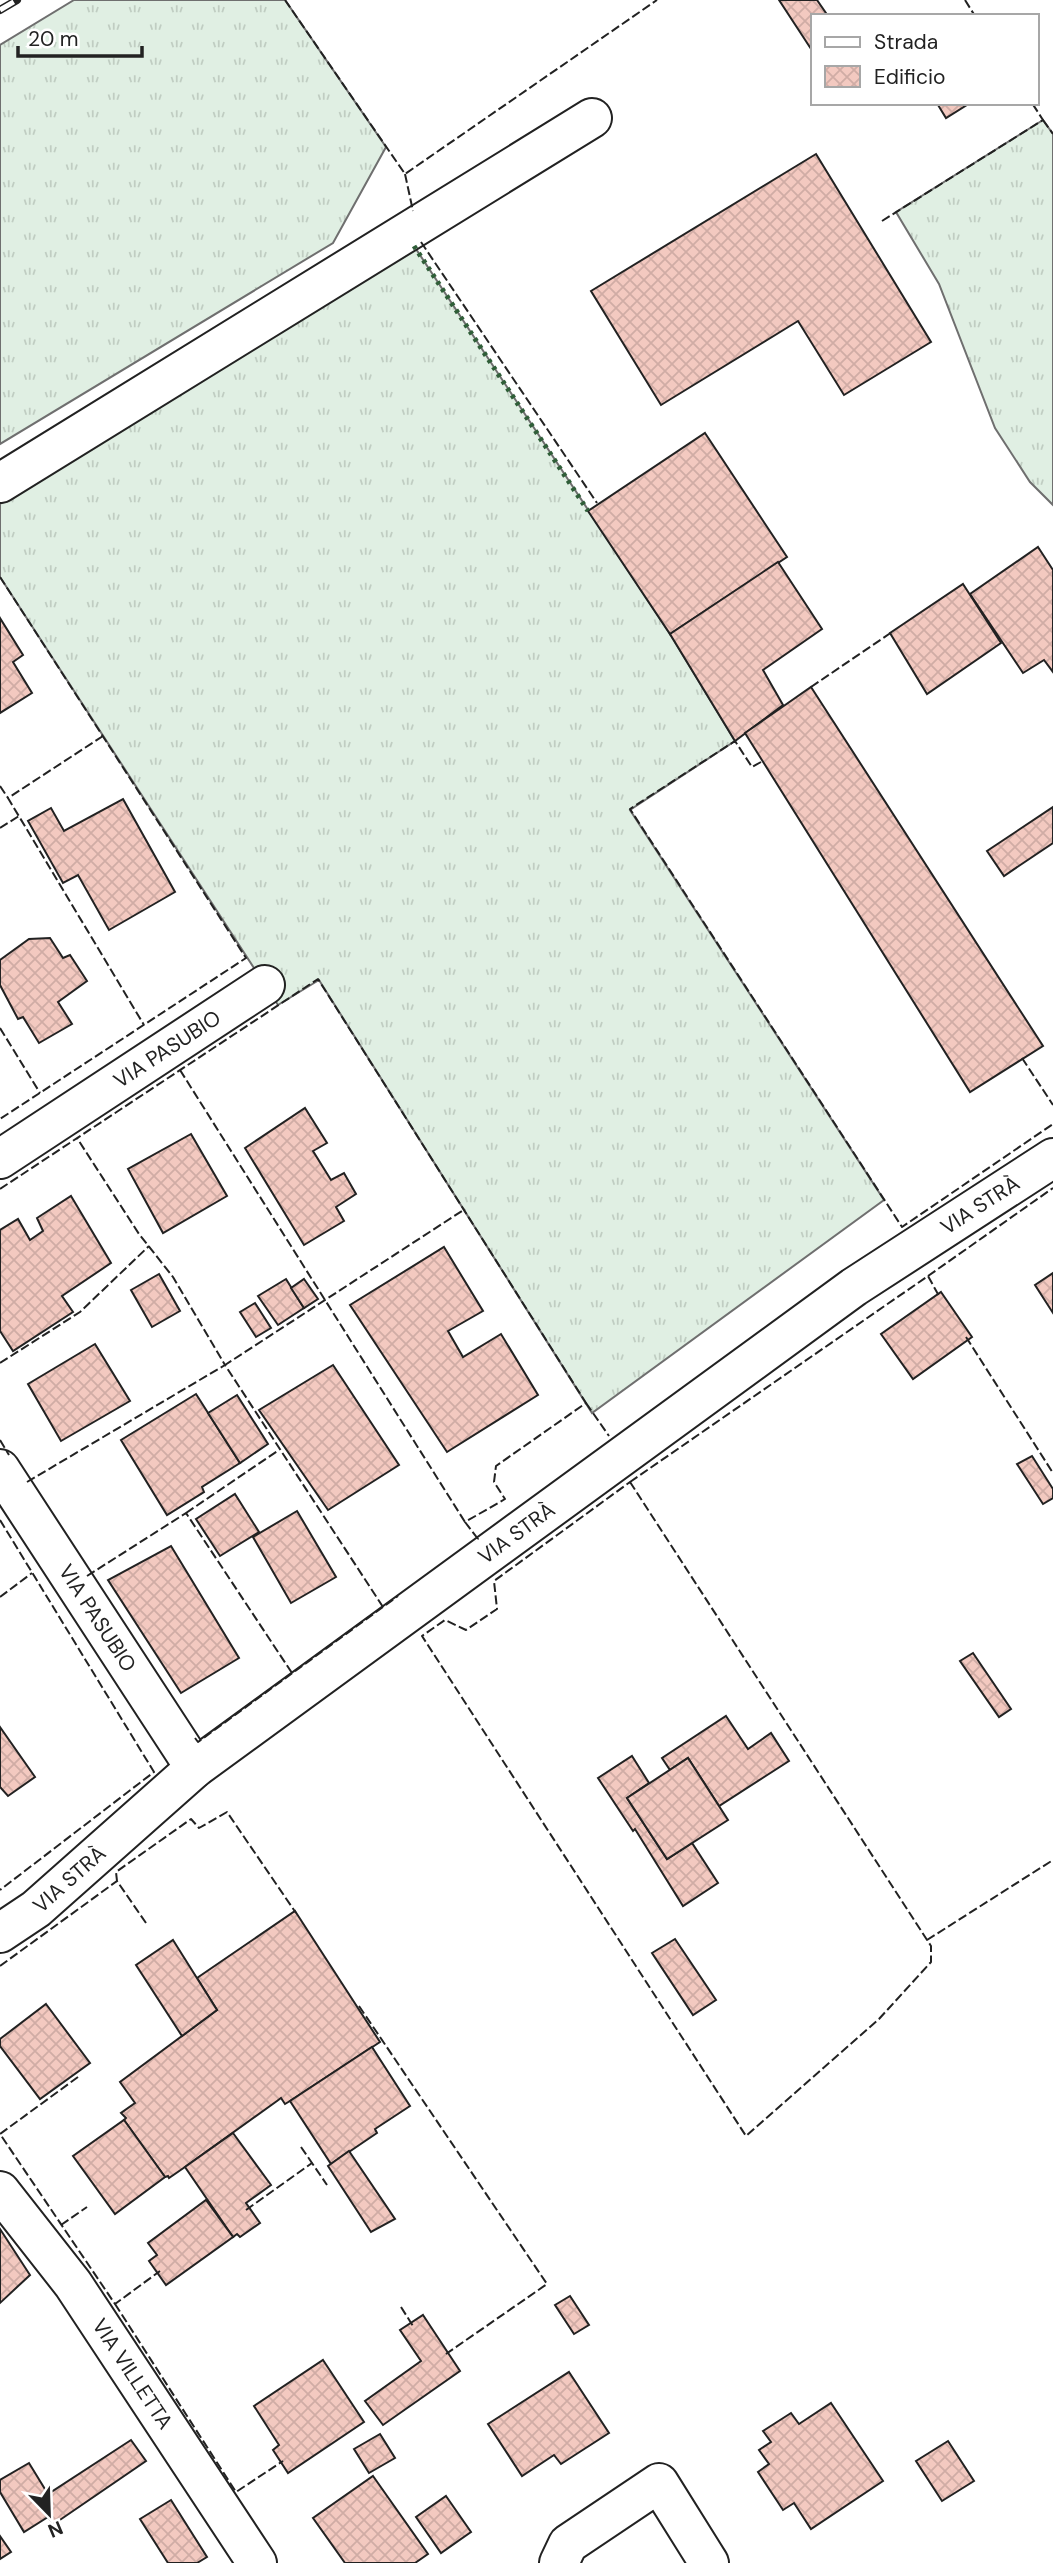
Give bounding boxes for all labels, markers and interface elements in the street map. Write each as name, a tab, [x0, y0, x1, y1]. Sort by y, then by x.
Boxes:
scale bar	[18, 14, 142, 58]
legend	[811, 14, 1039, 105]
text: 20 m	[28, 25, 79, 53]
text: Strada	[874, 28, 938, 56]
text: Edificio	[874, 63, 945, 91]
street label: VIA PASUBIO	[108, 1004, 226, 1095]
street label: VIA STRÀ	[935, 1169, 1025, 1241]
street label: VIA STRÀ	[473, 1496, 561, 1571]
street label: VIA PASUBIO	[52, 1559, 142, 1677]
street label: VIA STRÀ	[27, 1839, 112, 1919]
street label: VIA VILLETTA	[86, 2313, 179, 2435]
north arrow	[14, 2479, 84, 2549]
text: N	[44, 2515, 67, 2543]

